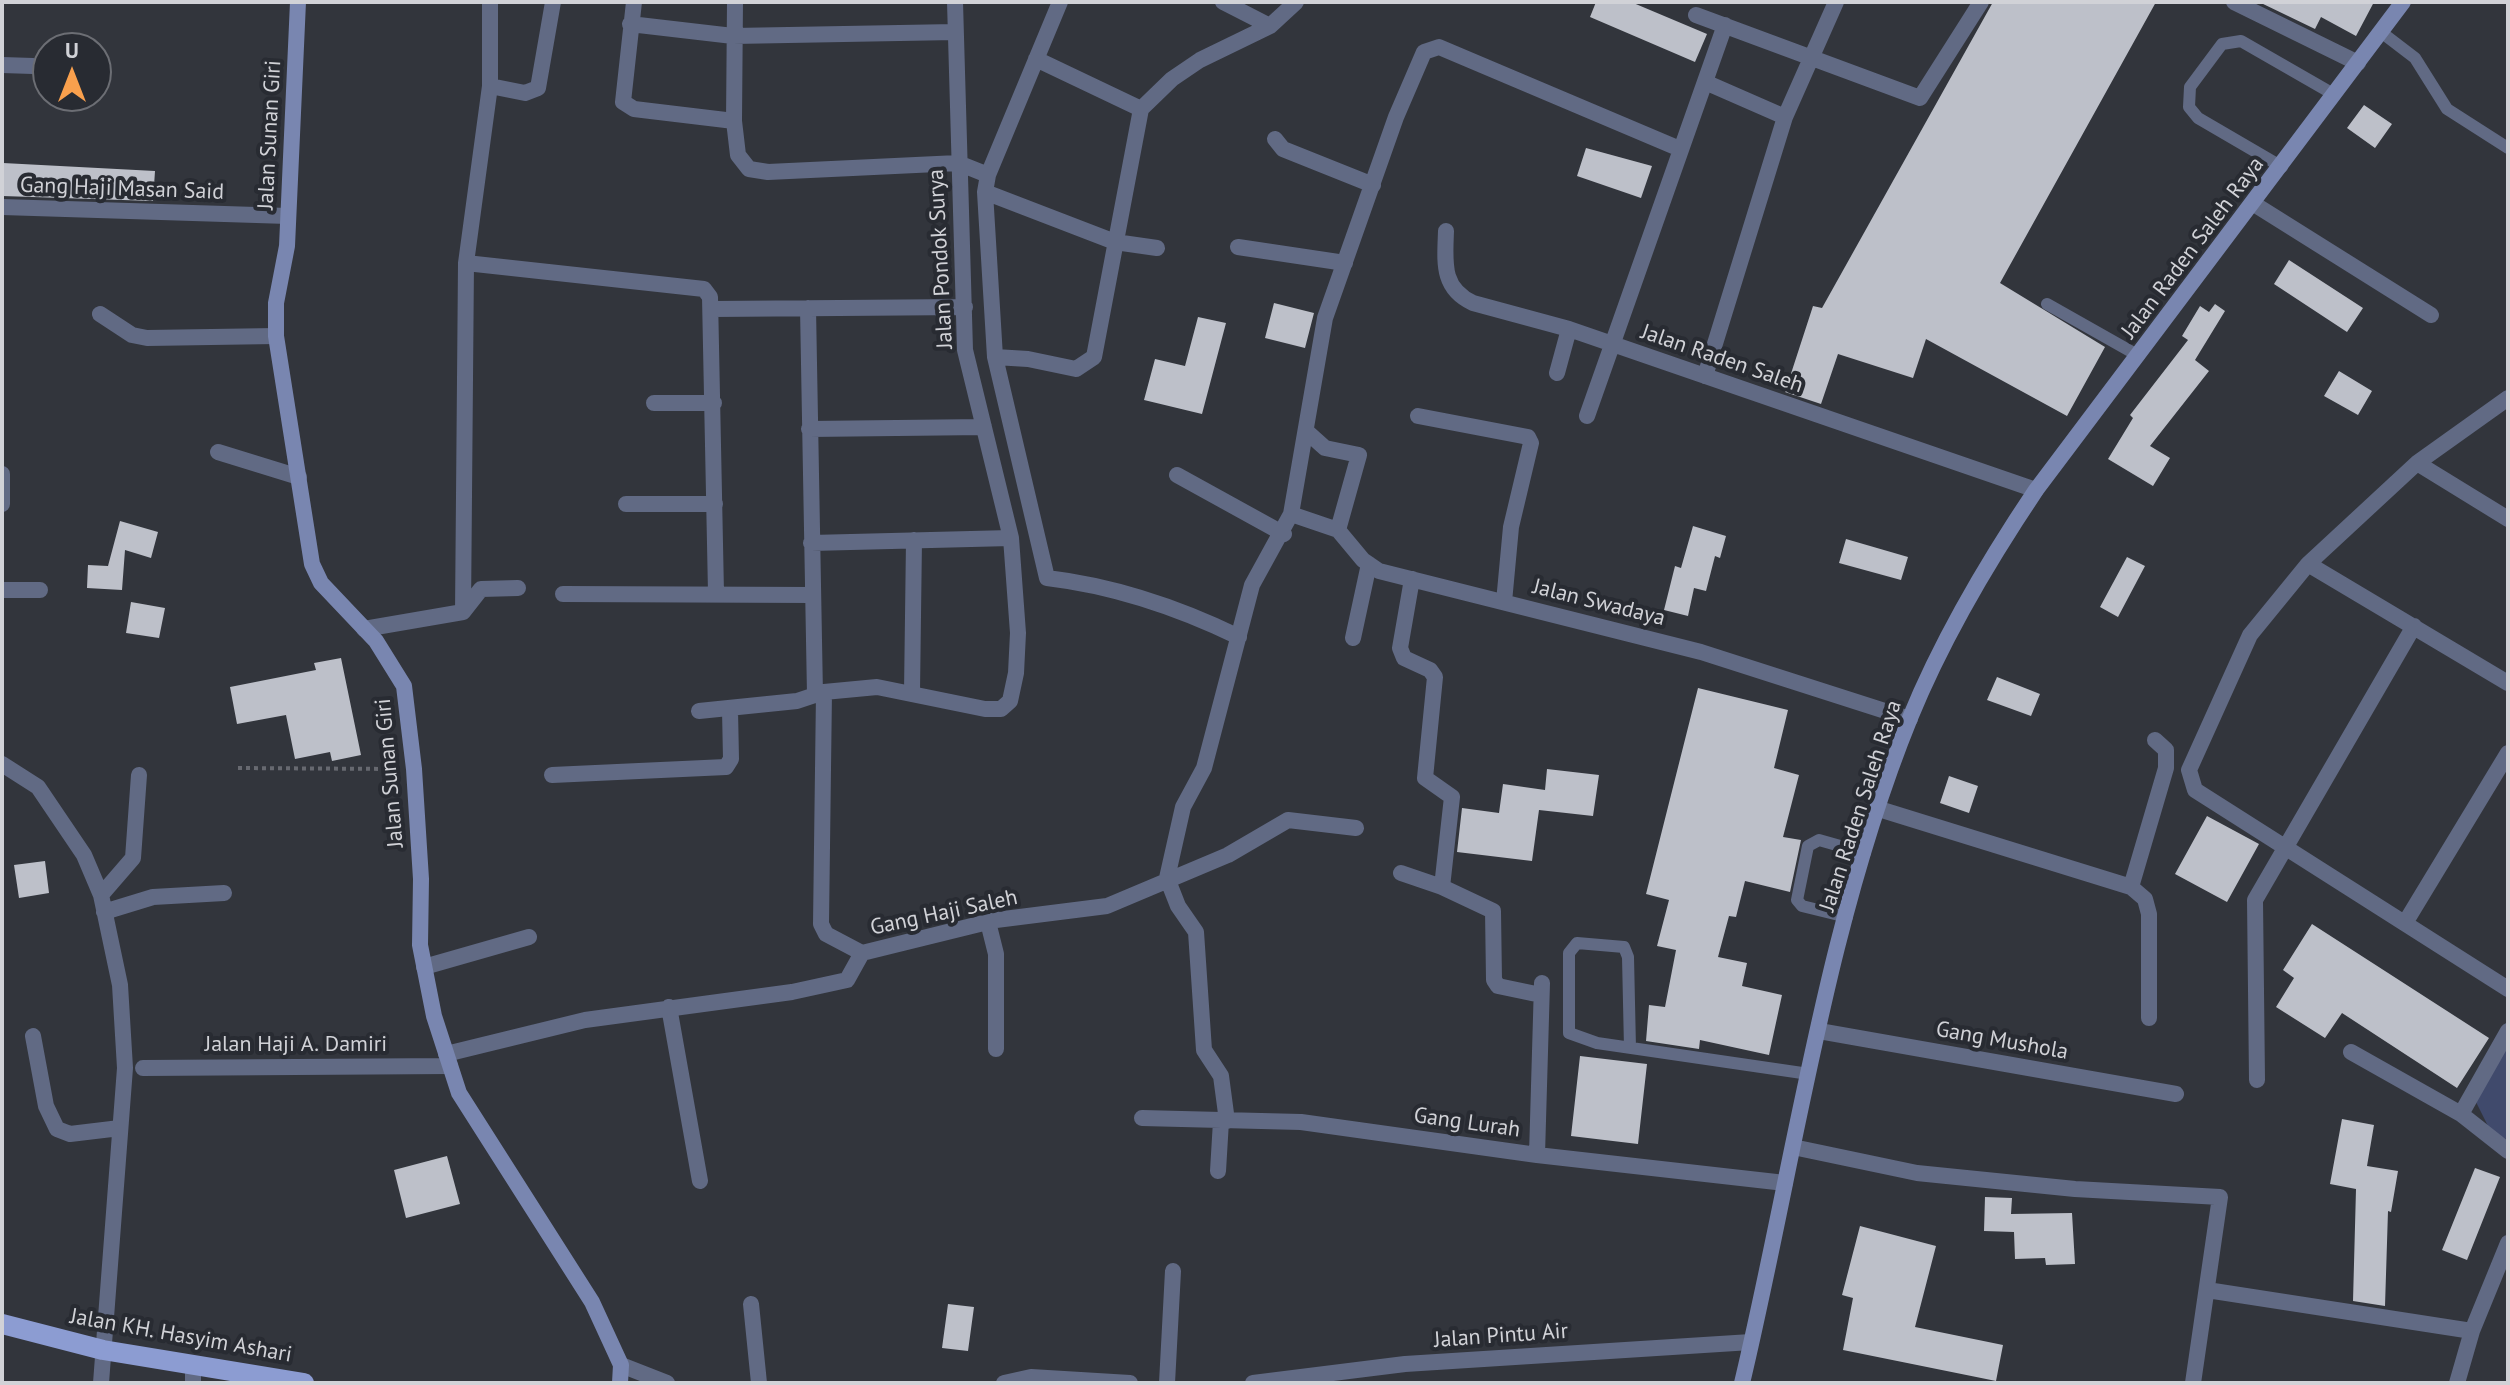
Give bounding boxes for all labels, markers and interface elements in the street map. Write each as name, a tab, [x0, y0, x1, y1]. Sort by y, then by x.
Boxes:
north arrow	[32, 32, 112, 112]
text: U	[65, 36, 79, 64]
street label: Jalan Sunan Giri	[253, 60, 287, 210]
street label: Jalan Raden Saleh Raya	[2116, 152, 2270, 344]
street label: Jalan Pondok Surya	[923, 168, 959, 350]
street label: Gang Haji Masan Said	[20, 172, 224, 206]
street label: Jalan Raden Saleh	[1638, 319, 1806, 399]
street label: Jalan Swadaya	[1530, 574, 1668, 632]
street label: Jalan Sunan Giri	[370, 697, 410, 849]
street label: Jalan Raden Saleh Raya	[1814, 697, 1908, 915]
street label: Gang Haji Saleh	[868, 885, 1020, 941]
street label: Gang Mushola	[1934, 1016, 2070, 1066]
street label: Jalan Haji A. Damiri	[205, 1032, 387, 1058]
street label: Gang Lurah	[1412, 1102, 1522, 1144]
street label: Jalan KH. Hasyim Ashari	[68, 1303, 294, 1369]
street label: Jalan Pintu Air	[1433, 1318, 1569, 1354]

